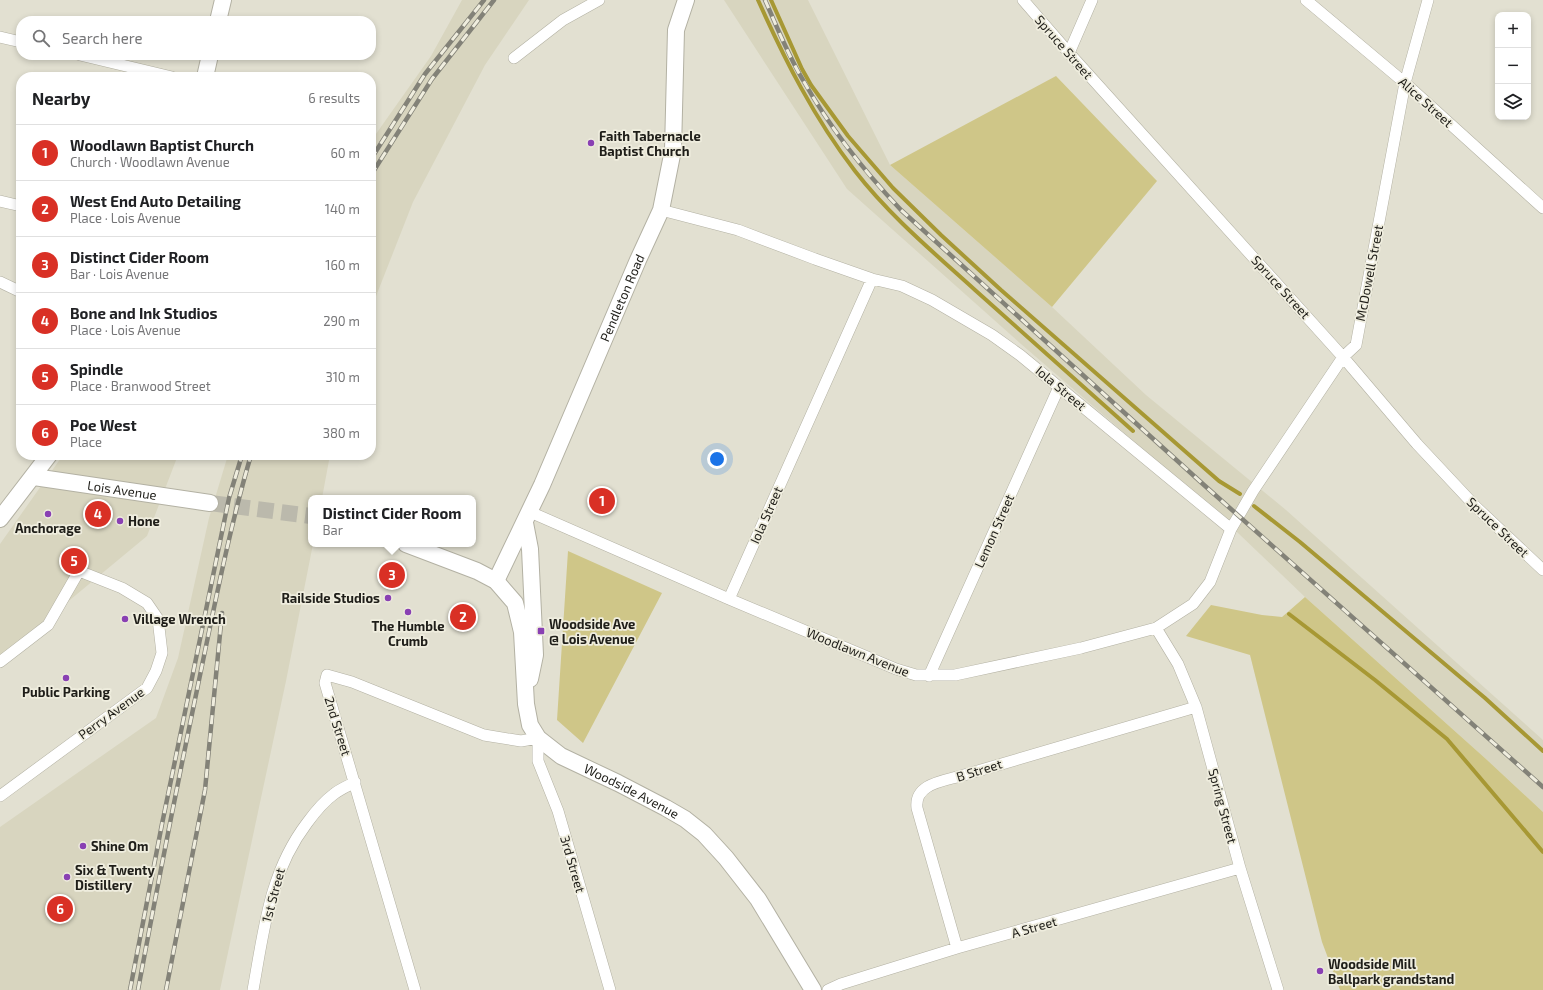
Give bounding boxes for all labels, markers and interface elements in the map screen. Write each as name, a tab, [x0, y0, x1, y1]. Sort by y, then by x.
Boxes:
street label: Spruce Street	[1032, 12, 1096, 82]
map controls	[1495, 12, 1531, 120]
button: +	[1495, 12, 1531, 48]
search box	[16, 16, 376, 60]
icon: search	[30, 27, 52, 49]
text: Search here	[62, 29, 143, 47]
button: −	[1495, 48, 1531, 84]
street label: Alice Street	[1396, 73, 1456, 131]
button: layers	[1495, 84, 1531, 120]
text: Nearby	[32, 88, 90, 108]
text: 6 results	[308, 90, 360, 106]
place label: Faith Tabernacle Baptist Church	[599, 128, 701, 159]
text: Woodlawn Baptist Church	[70, 136, 254, 154]
marker: Faith Tabernacle Baptist Church	[586, 138, 596, 148]
text: 1	[42, 145, 48, 161]
text: 60 m	[330, 145, 360, 161]
text: Church · Woodlawn Avenue	[70, 154, 230, 170]
text: West End Auto Detailing	[70, 192, 241, 210]
text: 2	[41, 201, 49, 217]
text: 140 m	[325, 201, 360, 217]
text: Place · Lois Avenue	[70, 210, 181, 226]
street label: McDowell Street	[1352, 223, 1386, 323]
text: Distinct Cider Room	[70, 248, 209, 266]
street label: Pendleton Road	[596, 252, 648, 344]
street label: Spruce Street	[1248, 252, 1314, 322]
text: 3	[41, 257, 49, 273]
text: 160 m	[325, 257, 360, 273]
text: Bar · Lois Avenue	[70, 266, 169, 282]
text: Bone and Ink Studios	[70, 304, 218, 322]
text: 4	[41, 313, 49, 329]
text: 290 m	[323, 313, 360, 329]
text: Place · Lois Avenue	[70, 322, 181, 338]
text: Spindle	[70, 360, 123, 378]
street label: Iola Street	[1033, 362, 1089, 414]
text: 5	[41, 369, 49, 385]
text: 310 m	[325, 369, 360, 385]
text: Place · Branwood Street	[70, 378, 211, 394]
text: Poe West	[70, 416, 137, 434]
text: 6	[41, 425, 49, 441]
text: 380 m	[323, 425, 360, 441]
text: Place	[70, 434, 102, 450]
your location	[707, 449, 727, 469]
street label: Lois Avenue	[86, 477, 158, 503]
street label: Iola Street	[746, 484, 786, 546]
pin: 1	[589, 486, 615, 516]
street label: Lemon Street	[971, 492, 1017, 570]
street label: Spruce Street	[1464, 494, 1532, 560]
popup	[308, 495, 476, 547]
pin: 4	[85, 499, 111, 529]
text: Distinct Cider Room	[323, 504, 461, 522]
marker: Anchorage	[43, 509, 53, 519]
place label: Hone	[128, 513, 160, 529]
marker: Hone	[115, 516, 125, 526]
place label: Anchorage	[15, 520, 81, 536]
text: Bar	[323, 522, 343, 538]
pin: 5	[61, 546, 87, 576]
pin: 3	[379, 560, 405, 590]
place label: Railside Studios	[281, 590, 380, 606]
marker: Railside Studios	[383, 593, 393, 603]
pin: 2	[450, 602, 476, 632]
marker: The Humble Crumb	[403, 607, 413, 617]
place label: Village Wrench	[133, 611, 226, 627]
marker: Village Wrench	[120, 614, 130, 624]
place label: Woodside Ave @ Lois Avenue	[549, 616, 635, 647]
place label: The Humble Crumb	[371, 618, 445, 649]
street label: Woodlawn Avenue	[804, 624, 912, 680]
marker: Woodside Ave @ Lois Avenue	[536, 626, 546, 636]
marker: Public Parking	[61, 673, 71, 683]
place label: Public Parking	[22, 684, 110, 700]
street label: Perry Avenue	[75, 684, 147, 742]
street label: 2nd Street	[321, 694, 355, 758]
street label: B Street	[954, 755, 1004, 785]
street label: Woodside Avenue	[581, 760, 682, 822]
street label: Spring Street	[1205, 767, 1241, 845]
street label: 3rd Street	[557, 834, 589, 894]
place label: Shine Om	[91, 838, 148, 854]
marker: Shine Om	[78, 841, 88, 851]
place label: Six & Twenty Distillery	[75, 862, 155, 893]
street label: 1st Street	[258, 866, 288, 924]
marker: Six & Twenty Distillery	[62, 872, 72, 882]
pin: 6	[47, 894, 73, 924]
street label: A Street	[1009, 913, 1059, 941]
place label: Woodside Mill Ballpark grandstand	[1328, 956, 1454, 987]
marker: Woodside Mill Ballpark grandstand	[1315, 966, 1325, 976]

